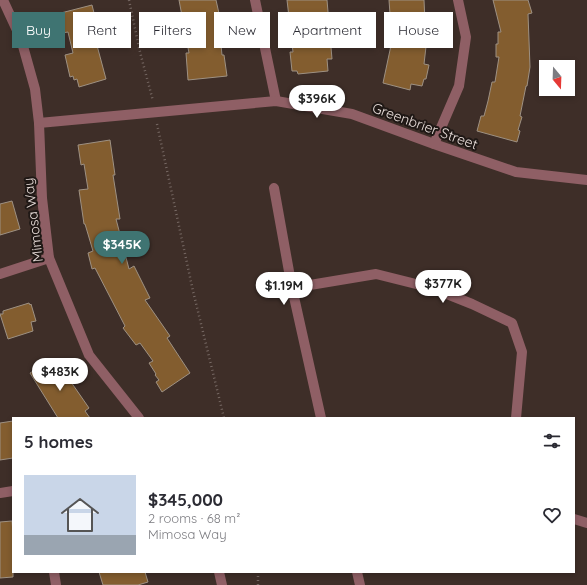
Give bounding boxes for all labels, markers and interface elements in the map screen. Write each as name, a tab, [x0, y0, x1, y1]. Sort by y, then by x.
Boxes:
chip: Buy	[12, 12, 65, 48]
chip: Rent	[73, 12, 131, 48]
chip: Filters	[139, 12, 206, 48]
chip: New	[214, 12, 270, 48]
chip: Apartment	[278, 12, 376, 48]
chip: House	[384, 12, 453, 48]
north arrow	[539, 60, 575, 96]
map controls	[539, 60, 575, 96]
pin: $396K	[289, 85, 345, 119]
text: $396K	[298, 90, 336, 106]
street label: Greenbrier Street	[370, 99, 480, 154]
street label: Mimosa Way	[19, 177, 47, 263]
pin: $345K	[94, 231, 150, 265]
text: $345K	[103, 236, 141, 252]
pin: $377K	[415, 270, 471, 304]
pin: $1.19M	[251, 272, 317, 306]
text: $377K	[424, 275, 462, 291]
text: $1.19M	[265, 277, 303, 293]
pin: $483K	[32, 358, 88, 392]
text: $483K	[41, 363, 79, 379]
icon: filters	[541, 430, 563, 452]
text: 5 homes	[24, 431, 93, 452]
text: $345,000	[148, 489, 223, 510]
icon: home	[56, 491, 104, 539]
icon: heart	[541, 504, 563, 526]
text: 2 rooms · 68 m²	[148, 510, 240, 526]
text: Mimosa Way	[148, 526, 227, 542]

